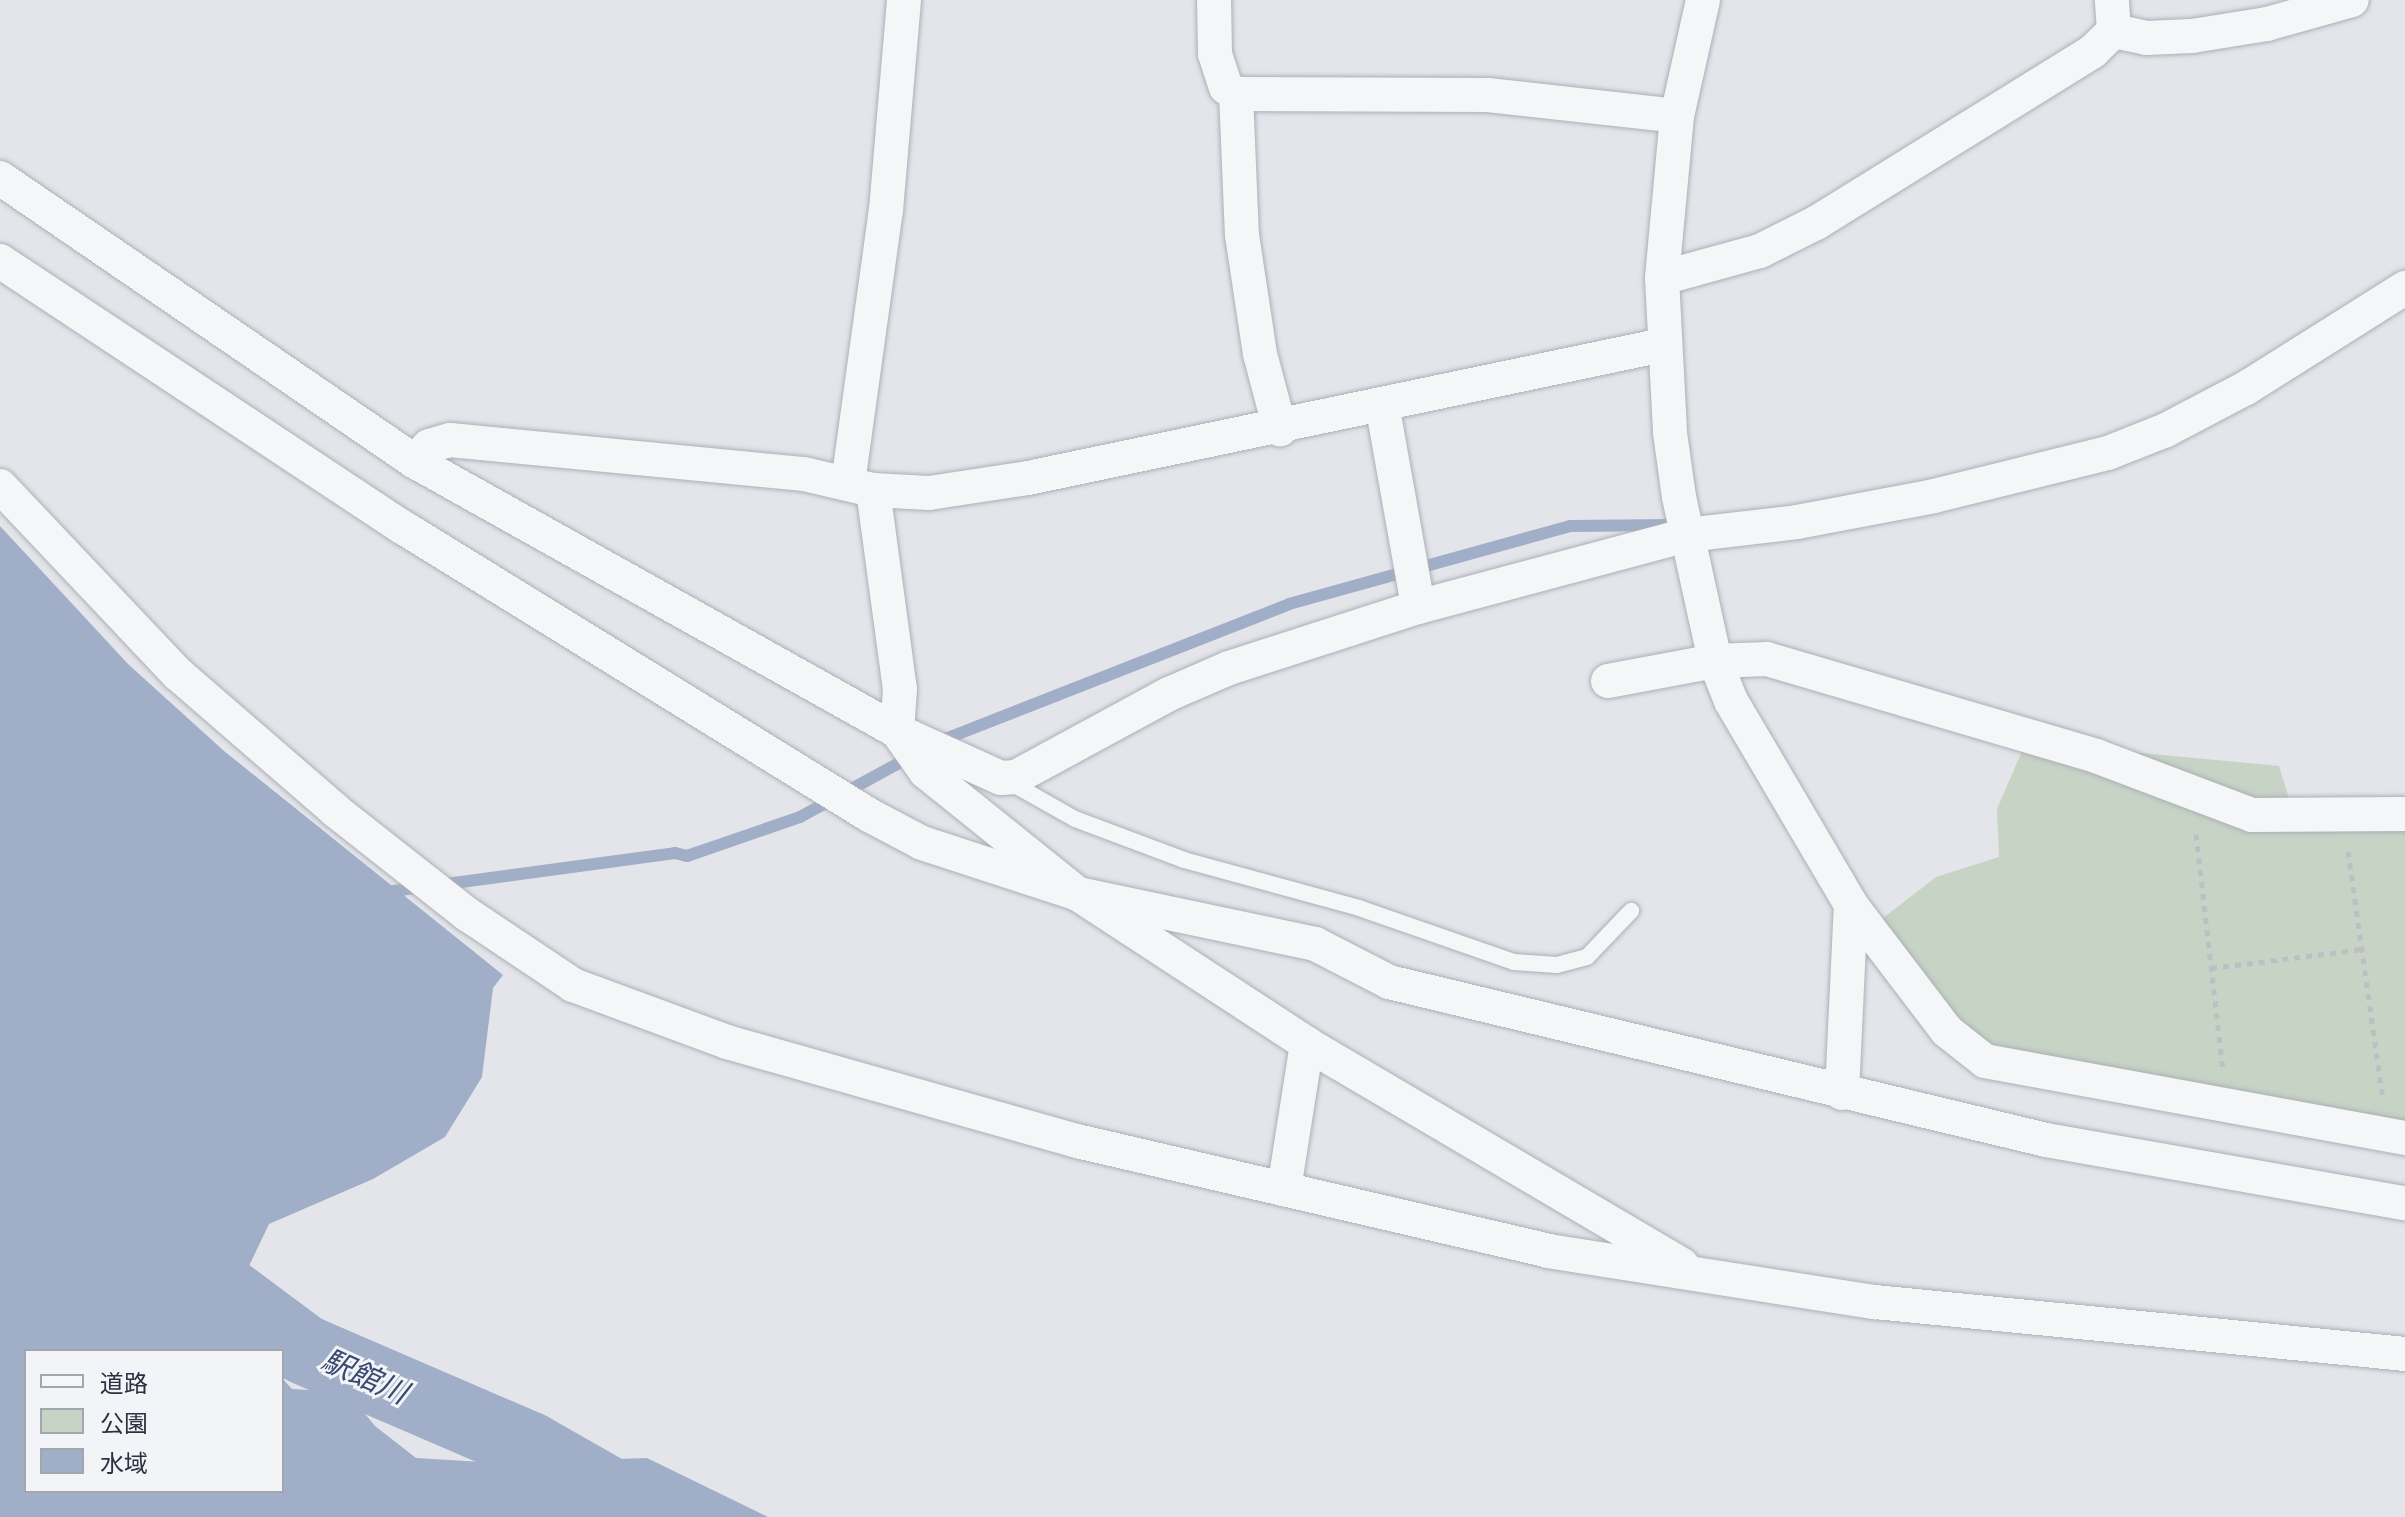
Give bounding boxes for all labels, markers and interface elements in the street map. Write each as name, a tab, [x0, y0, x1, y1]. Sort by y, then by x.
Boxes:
water label: 駅館川	[317, 1341, 413, 1411]
legend	[24, 1349, 284, 1493]
text: 道路	[100, 1369, 148, 1398]
text: 公園	[100, 1409, 148, 1438]
text: 水域	[100, 1449, 148, 1478]

